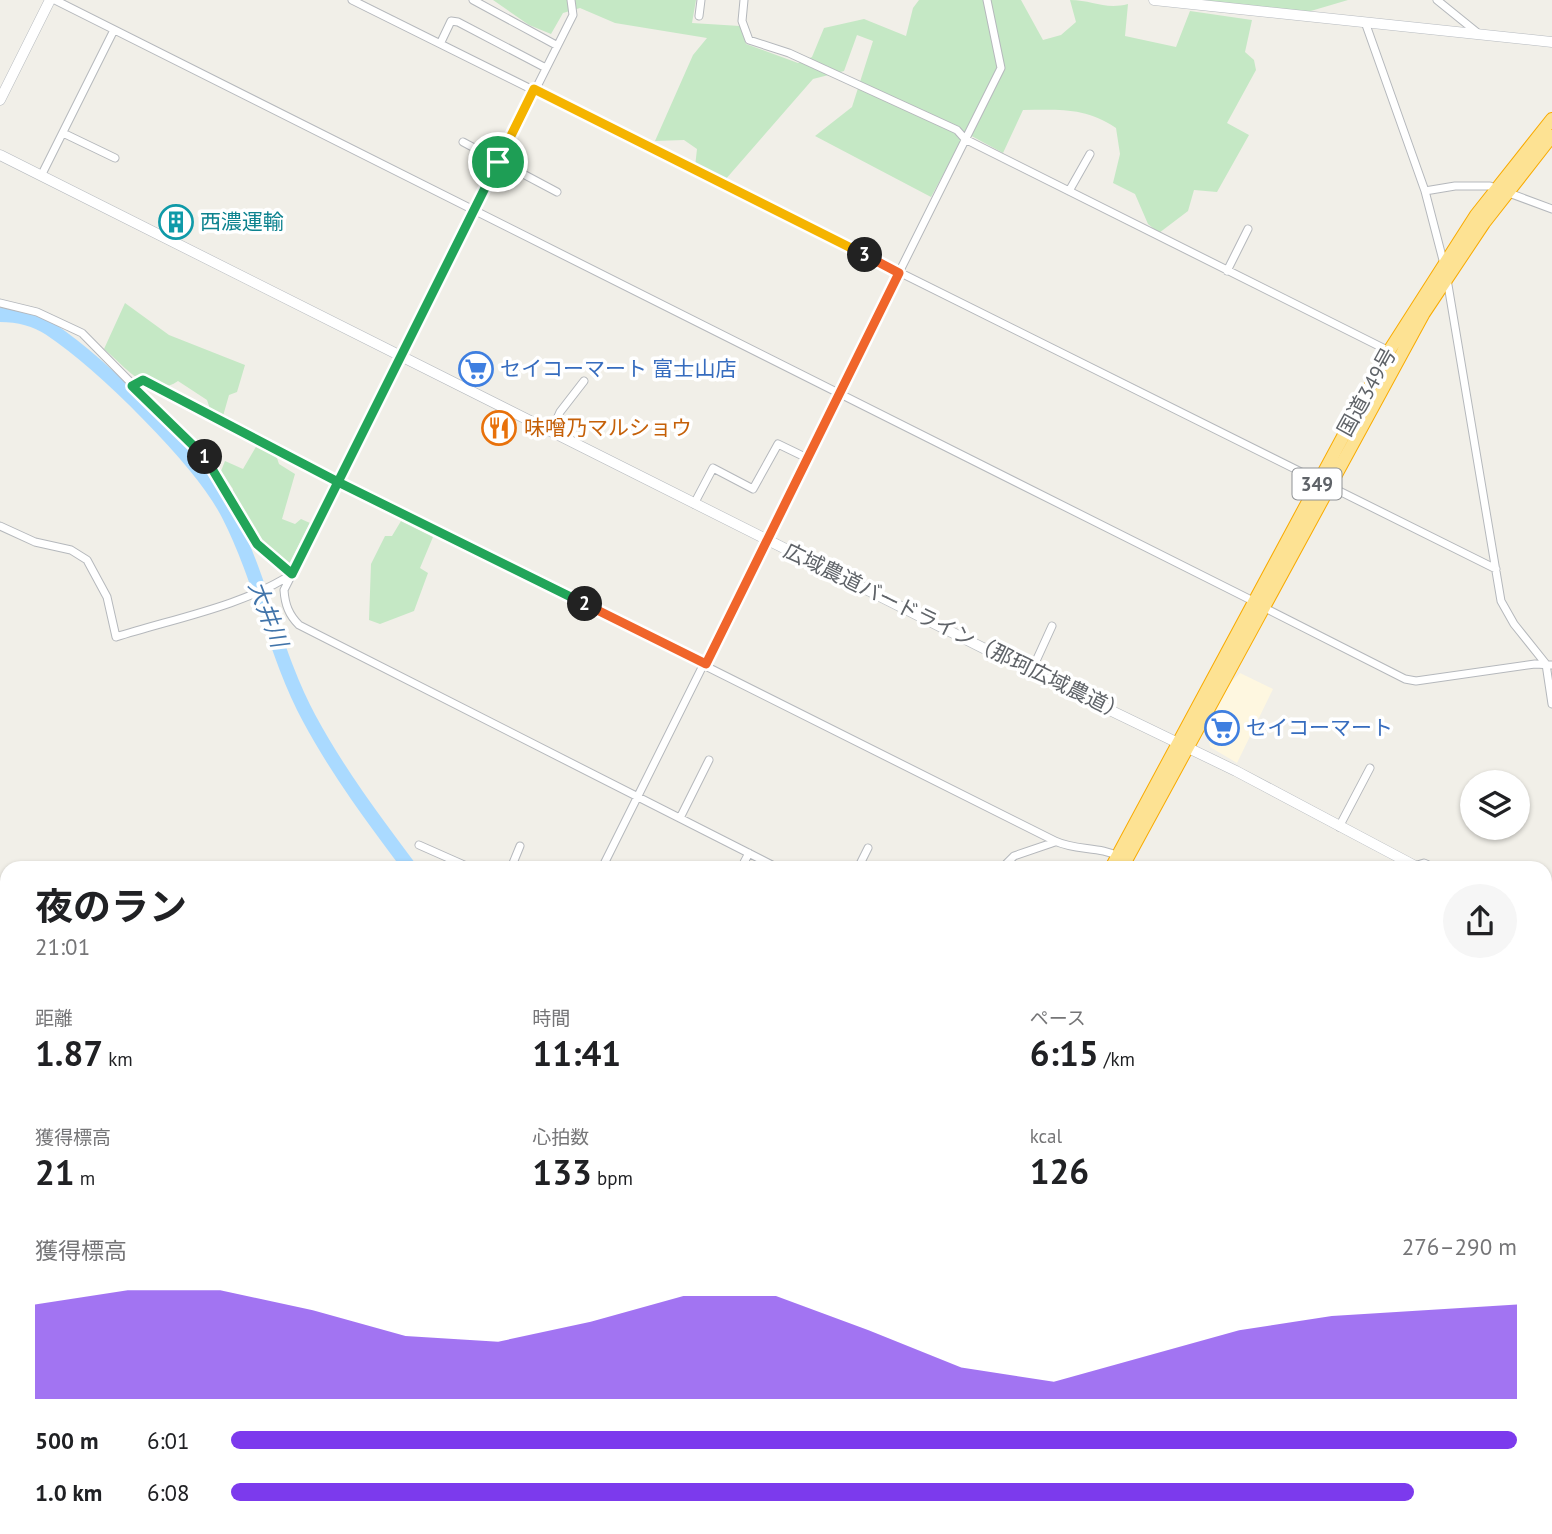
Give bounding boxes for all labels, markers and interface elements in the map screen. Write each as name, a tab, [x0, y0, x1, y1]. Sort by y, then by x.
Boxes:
pin	[468, 132, 528, 192]
icon: arrive	[479, 143, 517, 181]
building icon: 西濃運輸	[157, 203, 195, 241]
place label: 西濃運輸	[200, 208, 284, 235]
pin: 3	[848, 238, 882, 272]
text: 3	[859, 242, 870, 266]
street label: 国道349号	[1331, 343, 1402, 441]
supermarket icon: セイコーマート 富士山店	[457, 350, 495, 388]
place label: セイコーマート 富士山店	[500, 355, 737, 382]
restaurant icon: 味噌乃マルショウ	[480, 409, 518, 447]
place label: 味噌乃マルショウ	[524, 414, 692, 441]
pin: 1	[188, 440, 222, 475]
text: 1	[199, 444, 210, 468]
road number: 349	[1292, 468, 1342, 499]
street label: 広域農道バードライン（那珂広域農道）	[779, 537, 1131, 727]
water label: 大井川	[243, 576, 295, 654]
pin: 2	[568, 586, 602, 622]
text: 2	[579, 591, 590, 615]
supermarket icon: セイコーマート	[1203, 709, 1241, 747]
place label: セイコーマート	[1246, 714, 1393, 741]
map controls	[1460, 770, 1530, 840]
button: layers	[1460, 770, 1530, 840]
text: 夜のラン	[35, 881, 187, 930]
button: share	[1443, 884, 1517, 958]
text: 21:01	[35, 932, 90, 961]
text: 距離	[35, 1006, 73, 1030]
text: 時間	[532, 1006, 570, 1030]
text: ペース	[1030, 1006, 1086, 1030]
text: 1.87	[35, 1030, 103, 1076]
text: 11:41	[532, 1030, 621, 1076]
text: 6:15	[1030, 1030, 1099, 1076]
text: km	[103, 1047, 133, 1071]
text: /km	[1099, 1047, 1135, 1071]
text: kcal	[1030, 1124, 1062, 1148]
text: 獲得標高	[35, 1125, 111, 1149]
text: 心拍数	[532, 1125, 589, 1149]
text: 126	[1030, 1148, 1089, 1194]
text: 21	[35, 1149, 75, 1195]
text: 133	[532, 1149, 592, 1195]
text: m	[75, 1166, 95, 1190]
text: bpm	[592, 1166, 633, 1190]
text: 276–290 m	[1402, 1232, 1517, 1261]
text: 獲得標高	[35, 1236, 127, 1265]
text: 500 m	[35, 1426, 98, 1455]
text: 6:01	[147, 1426, 190, 1455]
text: 1.0 km	[35, 1478, 102, 1507]
text: 6:08	[147, 1478, 190, 1507]

